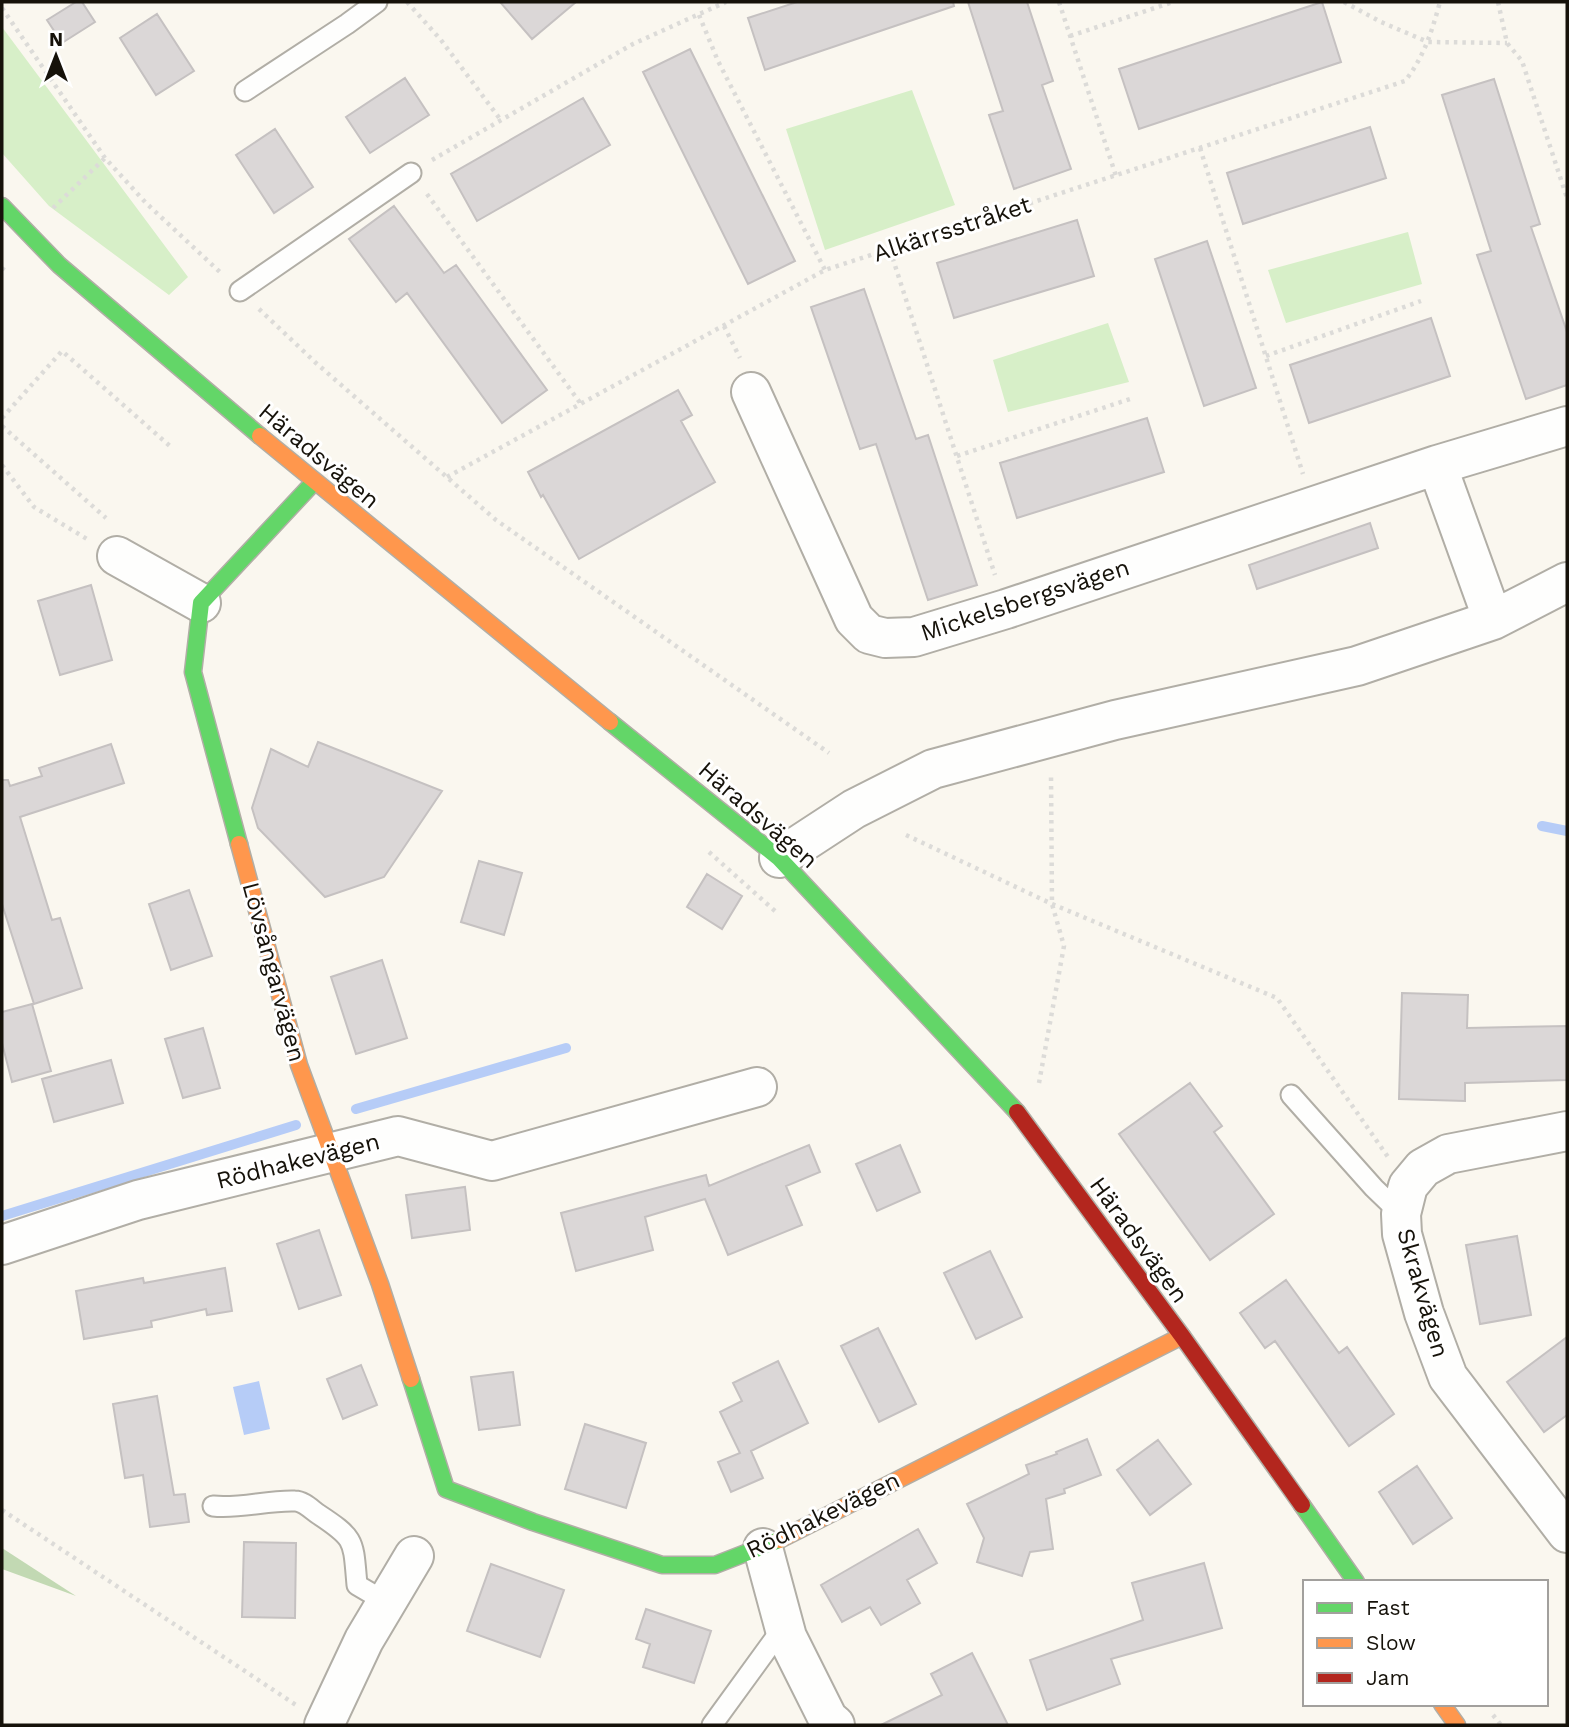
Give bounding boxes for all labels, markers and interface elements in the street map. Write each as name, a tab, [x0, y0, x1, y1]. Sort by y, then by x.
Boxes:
north arrow	[21, 21, 91, 91]
text: N	[49, 28, 63, 51]
street label: Alkärrsstråket	[870, 190, 1034, 268]
street label: Häradsvägen	[253, 397, 385, 515]
street label: Mickelsbergsvägen	[917, 553, 1133, 647]
street label: Häradsvägen	[693, 756, 823, 874]
street label: Lövsångarvägen	[237, 879, 311, 1065]
street label: Rödhakevägen	[213, 1127, 383, 1195]
street label: Häradsvägen	[1084, 1172, 1194, 1308]
street label: Skrakvägen	[1391, 1225, 1455, 1361]
street label: Rödhakevägen	[742, 1466, 904, 1564]
legend	[1303, 1580, 1548, 1706]
text: Fast	[1366, 1595, 1410, 1620]
text: Slow	[1366, 1630, 1416, 1655]
text: Jam	[1366, 1665, 1409, 1690]

